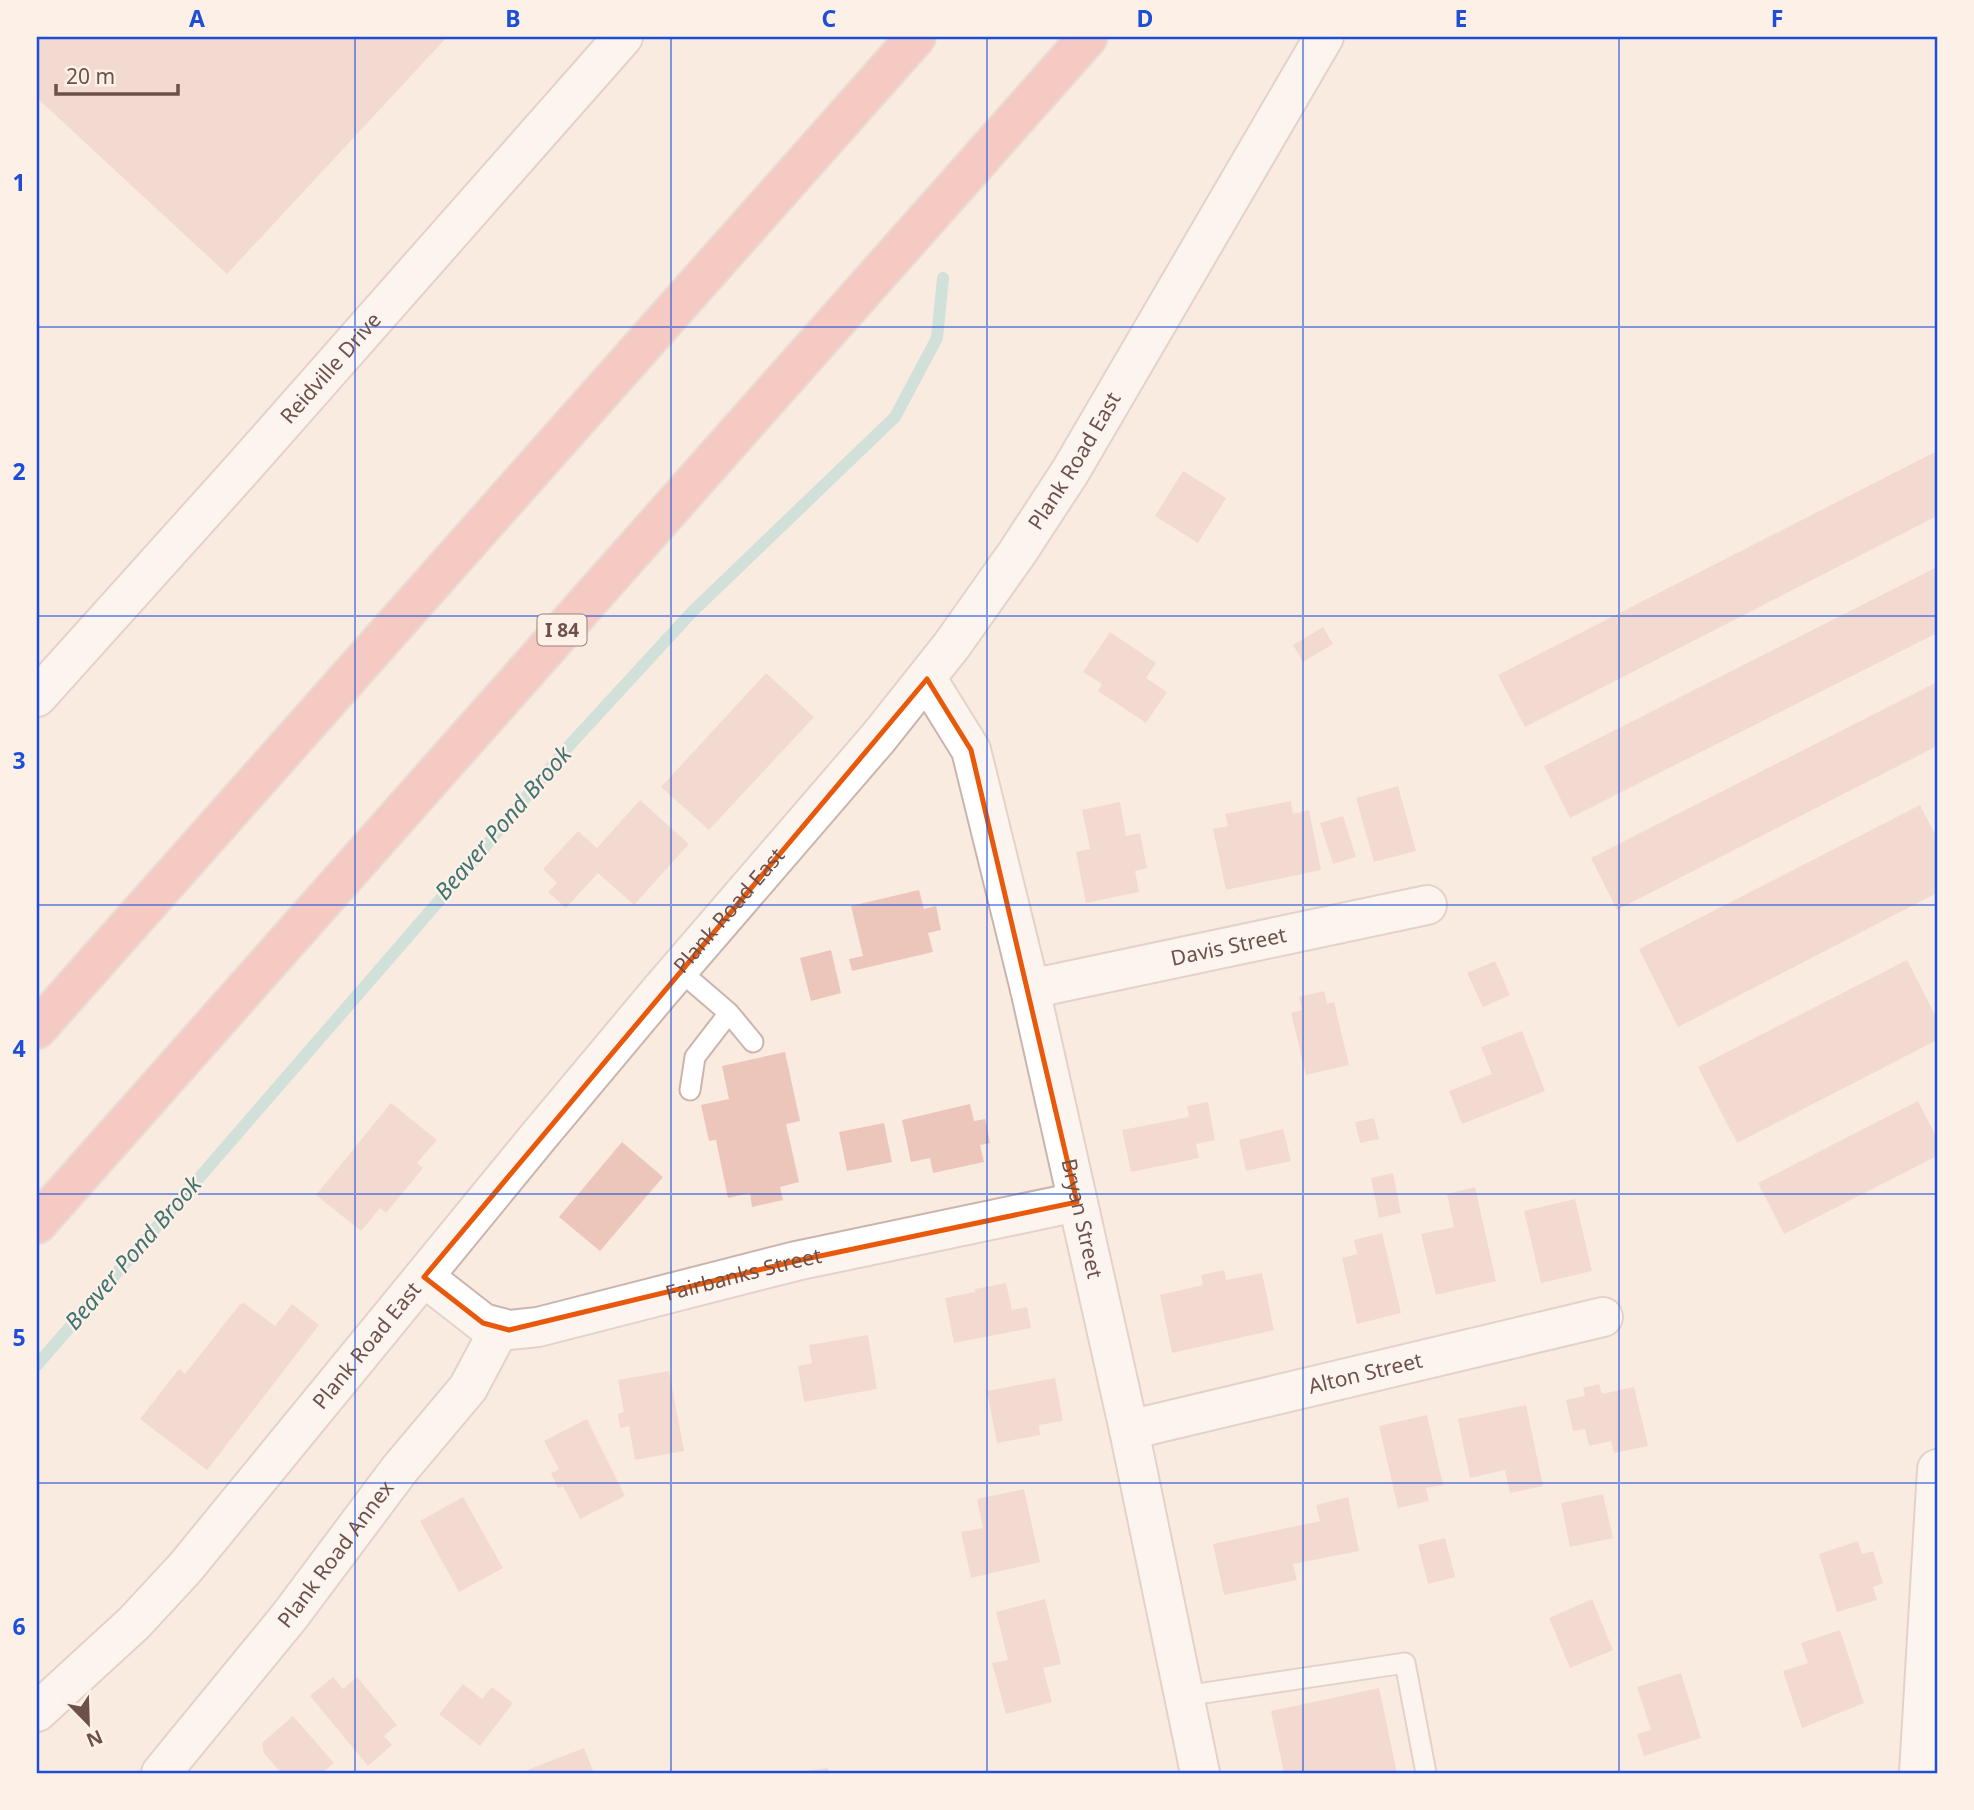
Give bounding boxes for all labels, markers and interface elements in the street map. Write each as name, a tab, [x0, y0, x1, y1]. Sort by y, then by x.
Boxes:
text: A	[189, 2, 205, 34]
text: B	[505, 2, 521, 34]
text: C	[822, 2, 837, 34]
text: D	[1137, 2, 1153, 34]
text: E	[1455, 2, 1467, 34]
text: F	[1771, 2, 1783, 34]
scale bar	[56, 52, 178, 96]
text: 20 m	[66, 62, 115, 90]
text: 1	[12, 166, 26, 198]
street label: Reidville Drive	[274, 306, 387, 429]
street label: Plank Road East	[1021, 386, 1127, 535]
text: 2	[12, 455, 26, 487]
road number: I 84	[538, 614, 586, 646]
water label: Beaver Pond Brook	[427, 737, 579, 906]
text: 3	[12, 744, 26, 776]
street label: Plank Road East	[667, 841, 791, 979]
street label: Davis Street	[1168, 920, 1289, 972]
text: 4	[12, 1032, 26, 1064]
street label: Bryan Street	[1055, 1156, 1110, 1281]
water label: Beaver Pond Brook	[57, 1167, 209, 1336]
street label: Fairbanks Street	[662, 1241, 824, 1307]
street label: Plank Road East	[306, 1275, 427, 1415]
text: 5	[12, 1321, 26, 1353]
street label: Alton Street	[1305, 1345, 1425, 1400]
street label: Plank Road Annex	[271, 1474, 399, 1633]
text: 6	[12, 1610, 26, 1642]
north arrow	[52, 1688, 122, 1758]
text: N	[82, 1724, 107, 1754]

